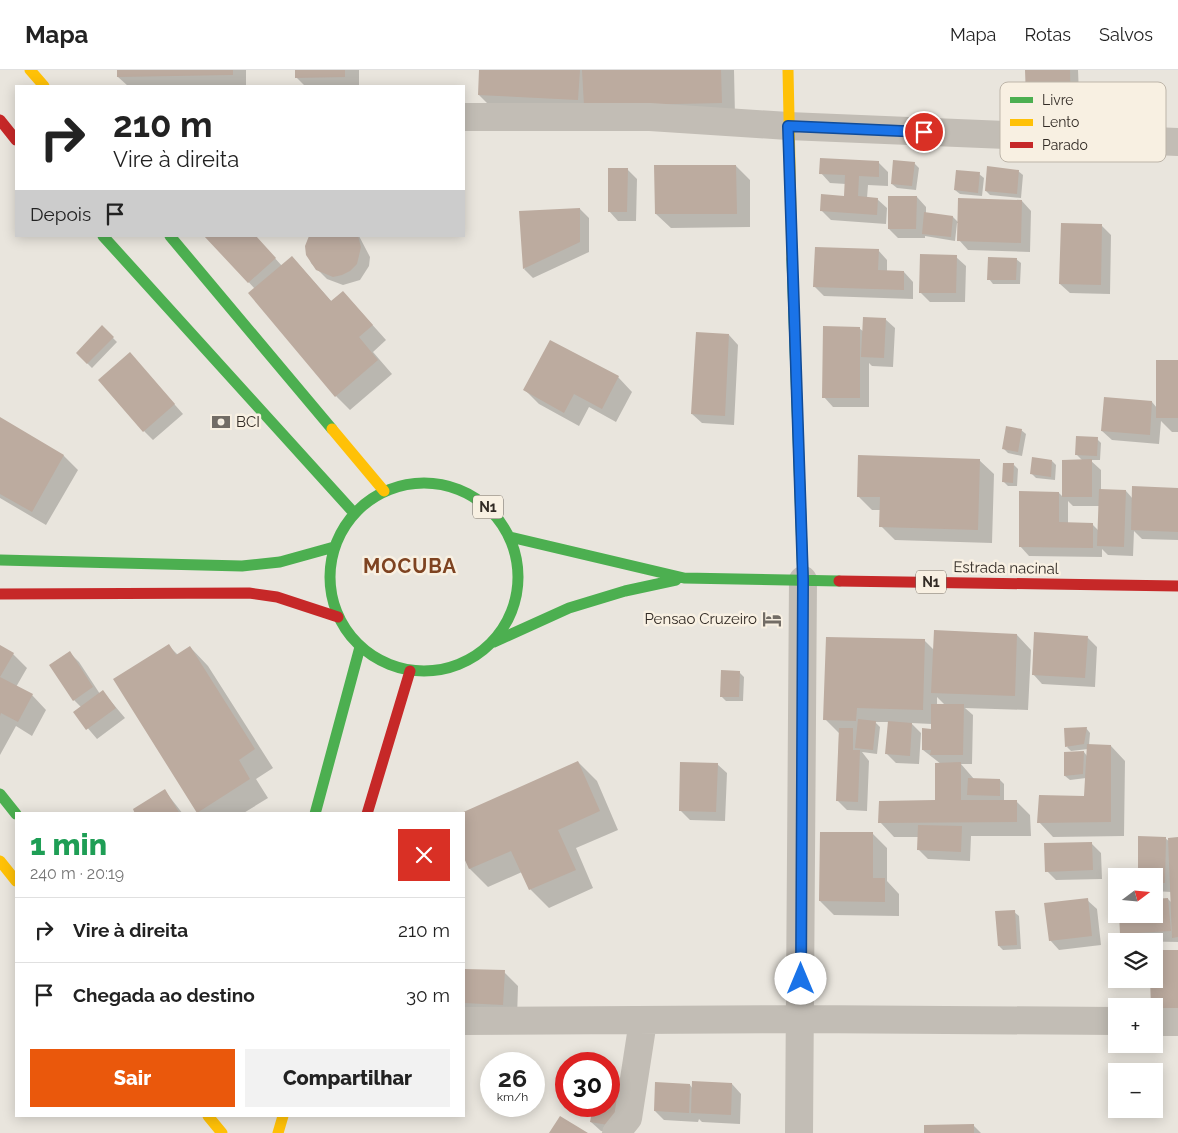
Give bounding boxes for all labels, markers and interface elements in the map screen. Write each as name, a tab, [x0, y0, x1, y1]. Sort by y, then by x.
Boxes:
text: Mapa	[25, 20, 88, 49]
text: Mapa	[950, 24, 996, 45]
text: Rotas	[1024, 24, 1071, 45]
text: Salvos	[1099, 24, 1153, 45]
legend	[1000, 82, 1166, 162]
text: Livre	[1042, 92, 1074, 108]
text: 210 m	[113, 104, 213, 145]
icon: right	[30, 105, 95, 170]
pin	[903, 111, 945, 153]
text: Lento	[1042, 114, 1079, 130]
icon: arrive	[910, 118, 938, 146]
text: Parado	[1042, 137, 1088, 153]
text: Vire à direita	[113, 146, 239, 172]
icon: arrive	[101, 200, 129, 228]
text: Depois	[30, 203, 91, 225]
bank icon: BCI	[210, 411, 232, 433]
place label: BCI	[236, 413, 260, 431]
road number: N1	[473, 496, 503, 518]
district label: MOCUBA	[363, 554, 457, 578]
street label: Estrada nacinal	[953, 558, 1060, 578]
road number: N1	[916, 571, 946, 594]
hotel icon: Pensao Cruzeiro	[761, 608, 783, 630]
place label: Pensao Cruzeiro	[644, 610, 757, 628]
text: 1 min	[30, 827, 107, 862]
button: close	[398, 829, 450, 881]
text: 240 m · 20:19	[30, 864, 124, 883]
north arrow	[1108, 868, 1162, 922]
map controls	[1108, 868, 1163, 1118]
icon: right	[30, 916, 58, 944]
text: Vire à direita	[73, 919, 188, 941]
text: 210 m	[398, 919, 450, 941]
button: layers	[1108, 933, 1163, 988]
position arrow	[774, 952, 826, 1004]
icon: arrive	[30, 981, 58, 1009]
text: Chegada ao destino	[73, 984, 255, 1006]
text: 30 m	[406, 984, 450, 1006]
button: +	[1108, 998, 1163, 1053]
button: Sair	[30, 1049, 235, 1107]
button: Compartilhar	[245, 1049, 450, 1107]
speed limit sign: 30	[555, 1052, 620, 1117]
text: 26	[498, 1063, 527, 1093]
button: −	[1108, 1063, 1163, 1118]
text: km/h	[497, 1090, 528, 1104]

